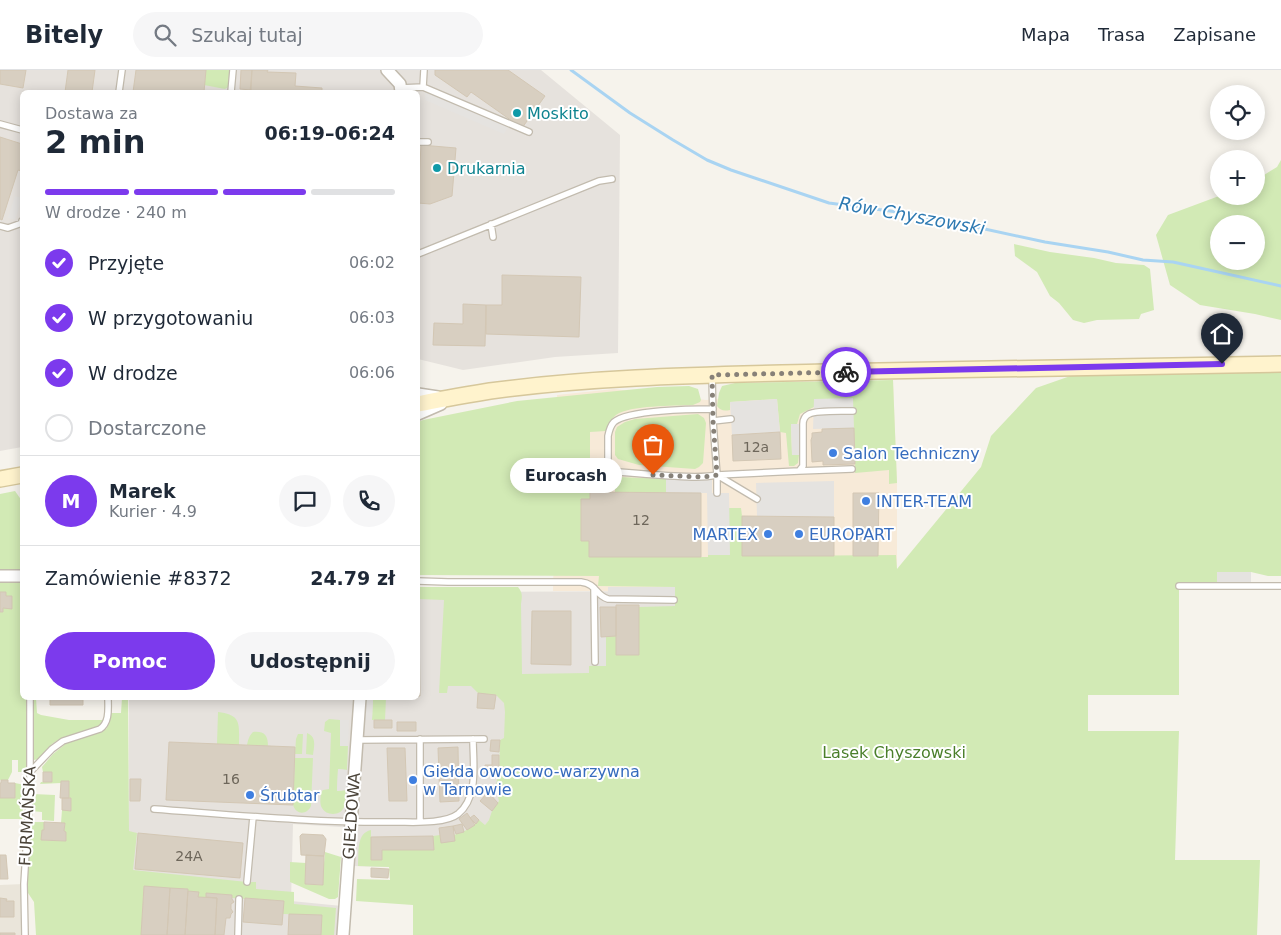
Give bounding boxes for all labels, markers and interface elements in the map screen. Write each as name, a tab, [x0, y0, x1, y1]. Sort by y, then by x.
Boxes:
search box	[133, 12, 483, 57]
text: Bitely	[25, 21, 103, 49]
icon: search	[151, 21, 179, 49]
text: Szukaj tutaj	[191, 24, 303, 46]
text: Mapa	[1021, 24, 1070, 45]
text: Trasa	[1098, 24, 1145, 45]
text: Zapisane	[1173, 24, 1256, 45]
map controls	[1210, 85, 1265, 270]
button: locate	[1210, 85, 1265, 140]
text: Dostawa za	[45, 104, 138, 123]
place label: Moskito	[527, 104, 589, 123]
marker: Moskito	[511, 107, 523, 119]
text: 06:19–06:24	[265, 122, 395, 144]
text: 2 min	[45, 123, 146, 161]
button: +	[1210, 150, 1265, 205]
place label: Drukarnia	[447, 159, 526, 178]
marker: Drukarnia	[431, 162, 443, 174]
water label: Rów Chyszowski	[837, 192, 987, 239]
text: W drodze · 240 m	[45, 203, 187, 222]
button: −	[1210, 215, 1265, 270]
icon: check	[45, 249, 73, 277]
text: Przyjęte	[88, 252, 164, 274]
text: 06:02	[349, 253, 395, 272]
icon: check	[45, 304, 73, 332]
text: W przygotowaniu	[88, 307, 253, 329]
text: 06:03	[349, 308, 395, 327]
pin	[1201, 313, 1243, 364]
icon: home	[1208, 320, 1236, 348]
courier	[821, 347, 871, 397]
icon: bike	[832, 358, 860, 386]
icon: check	[45, 359, 73, 387]
text: W drodze	[88, 362, 178, 384]
text: 06:06	[349, 363, 395, 382]
text: Dostarczone	[88, 417, 206, 439]
pin	[632, 424, 674, 475]
icon: bag	[639, 431, 667, 459]
house number: 12a	[743, 439, 769, 455]
place label: Salon Techniczny	[843, 444, 980, 463]
marker: Salon Techniczny	[827, 447, 839, 459]
callout: Eurocash	[510, 458, 623, 492]
text: Eurocash	[525, 466, 607, 485]
button: chat	[279, 475, 331, 527]
button: phone	[343, 475, 395, 527]
text: Marek	[109, 480, 176, 502]
text: M	[62, 490, 80, 512]
place label: INTER-TEAM	[876, 492, 972, 511]
marker: INTER-TEAM	[860, 495, 872, 507]
text: Kurier · 4.9	[109, 502, 197, 521]
house number: 12	[632, 512, 650, 528]
place label: MARTEX	[692, 525, 758, 544]
place label: EUROPART	[809, 525, 894, 544]
marker: MARTEX	[762, 528, 774, 540]
marker: EUROPART	[793, 528, 805, 540]
text: Zamówienie #8372	[45, 567, 232, 589]
text: 24.79 zł	[310, 567, 395, 589]
button: Pomoc	[45, 632, 215, 690]
button: Udostępnij	[225, 632, 395, 690]
park label: Lasek Chyszowski	[822, 743, 966, 762]
place label: Giełda owocowo-warzywna w Tarnowie	[423, 762, 640, 799]
street label: FURMAŃSKA	[15, 766, 40, 866]
house number: 16	[222, 771, 240, 787]
street label: GIEŁDOWA	[339, 772, 364, 860]
marker: Giełda owocowo-warzywna w Tarnowie	[407, 774, 419, 786]
place label: Śrubtar	[260, 786, 320, 805]
marker: Śrubtar	[244, 789, 256, 801]
house number: 24A	[175, 848, 203, 864]

